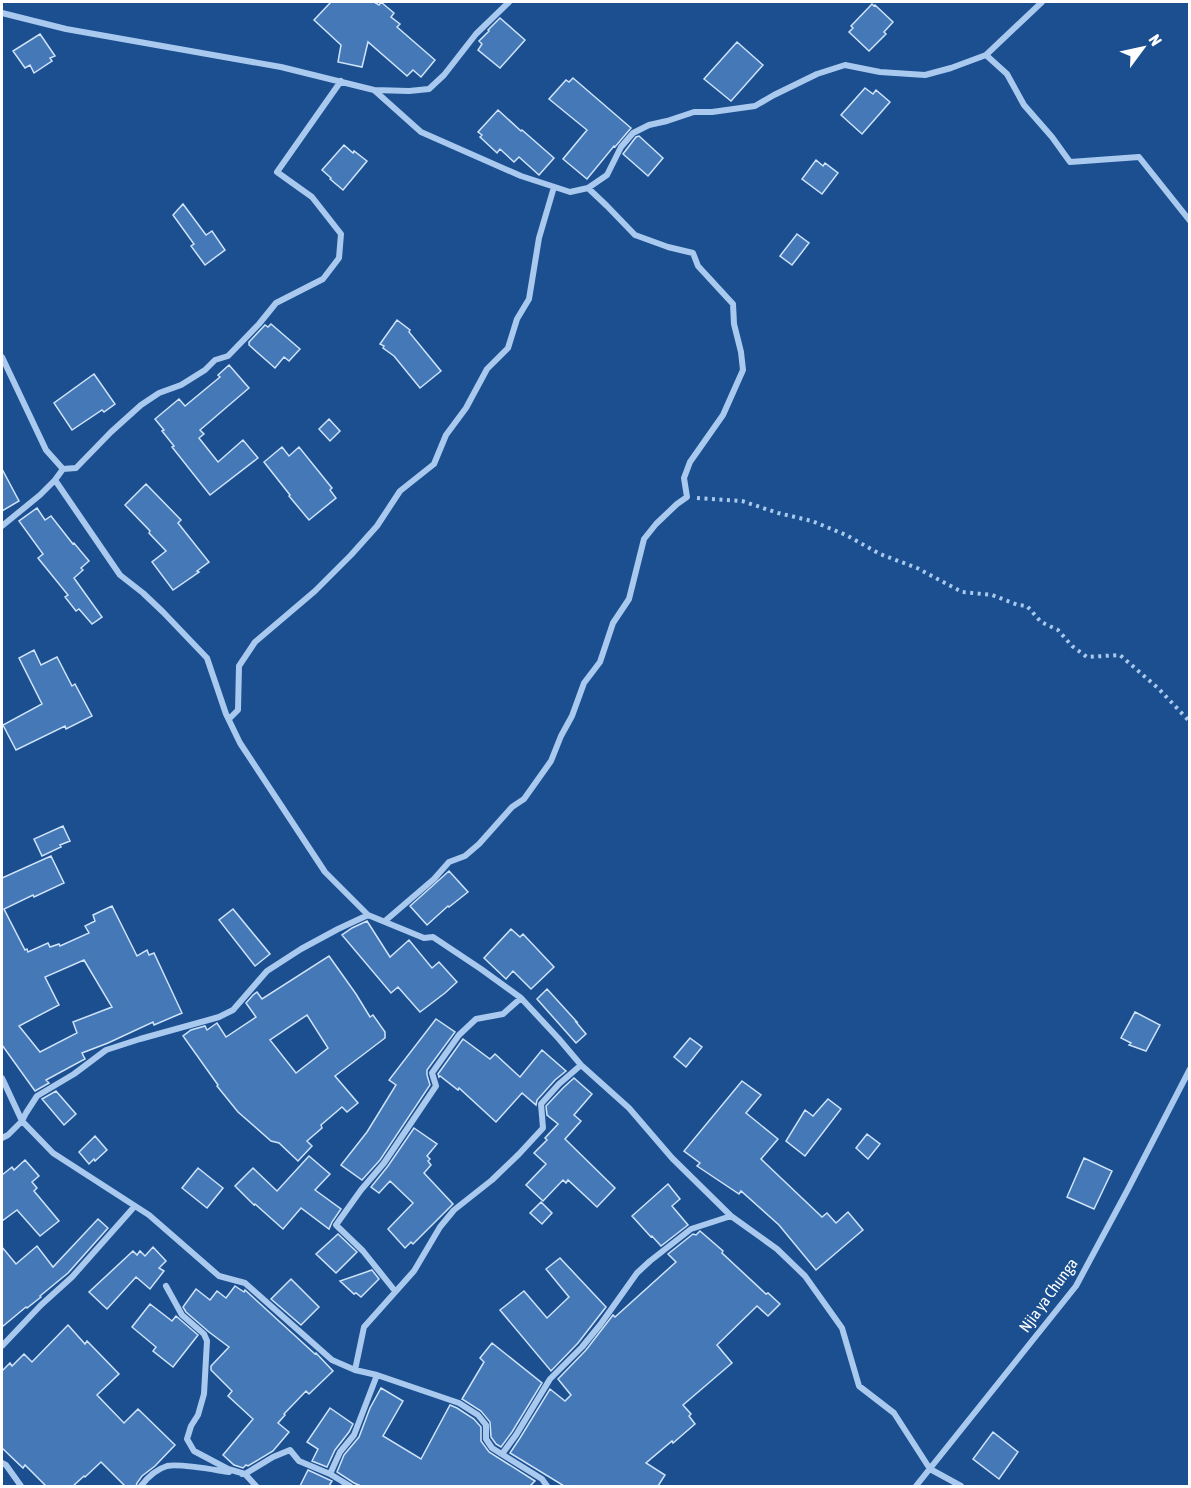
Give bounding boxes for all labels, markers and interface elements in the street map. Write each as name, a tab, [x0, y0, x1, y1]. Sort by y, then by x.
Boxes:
north arrow	[1113, 18, 1173, 78]
text: N	[1145, 31, 1166, 49]
street label: Njia ya Chunga	[1015, 1255, 1082, 1336]

